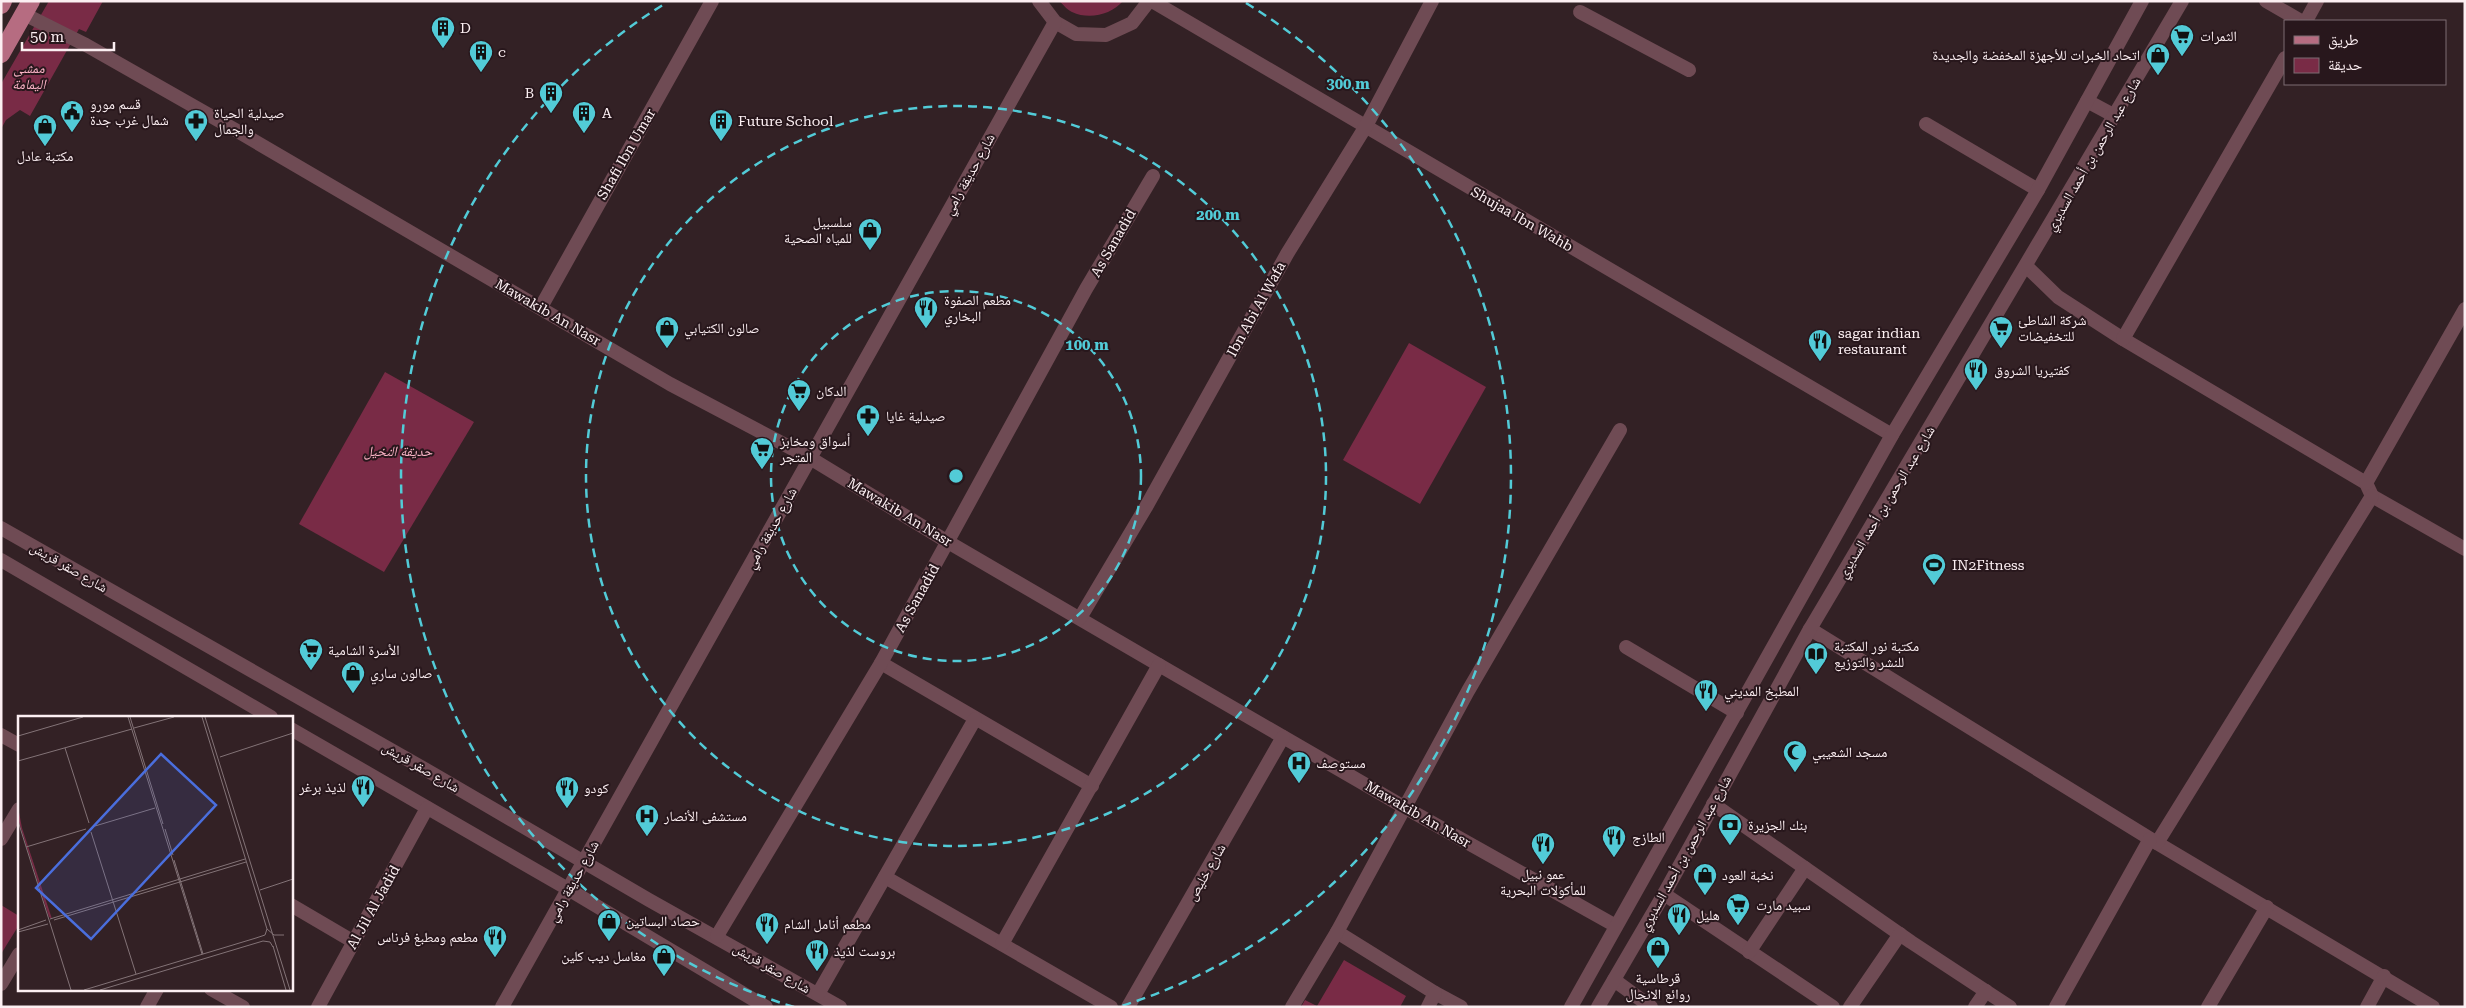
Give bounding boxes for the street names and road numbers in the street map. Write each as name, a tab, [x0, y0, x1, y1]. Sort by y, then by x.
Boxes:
street label: شارع عبد الرحمن بن أحمد السديري	[2042, 74, 2147, 236]
street label: Shafi Ibn Umar	[594, 106, 659, 202]
street label: شارع حديقة رامي	[940, 131, 1001, 219]
street label: Shujaa Ibn Wahb	[1468, 183, 1576, 255]
street label: As Sanadid	[1087, 206, 1139, 280]
street label: Ibn Abi Al Wafa	[1223, 258, 1289, 359]
street label: Mawakib An Nasr	[493, 275, 604, 349]
street label: شارع عبد الرحمن بن أحمد السديري	[1834, 423, 1941, 583]
street label: Mawakib An Nasr	[845, 475, 955, 550]
street label: شارع حديقة رامي	[742, 485, 803, 573]
street label: شارع صقر قريش	[27, 538, 110, 597]
street label: As Sanadid	[892, 561, 942, 635]
street label: شارع صقر قريش	[379, 738, 462, 797]
street label: شارع عبد الرحمن بن أحمد السديري	[1636, 773, 1738, 935]
street label: Mawakib An Nasr	[1363, 777, 1474, 851]
street label: شارع حديقة رامي	[544, 838, 605, 926]
street label: شارع خليص	[1183, 841, 1230, 904]
street label: Al Jil Al Jadid	[343, 862, 403, 952]
street label: شارع صقر قريش	[730, 939, 813, 998]

